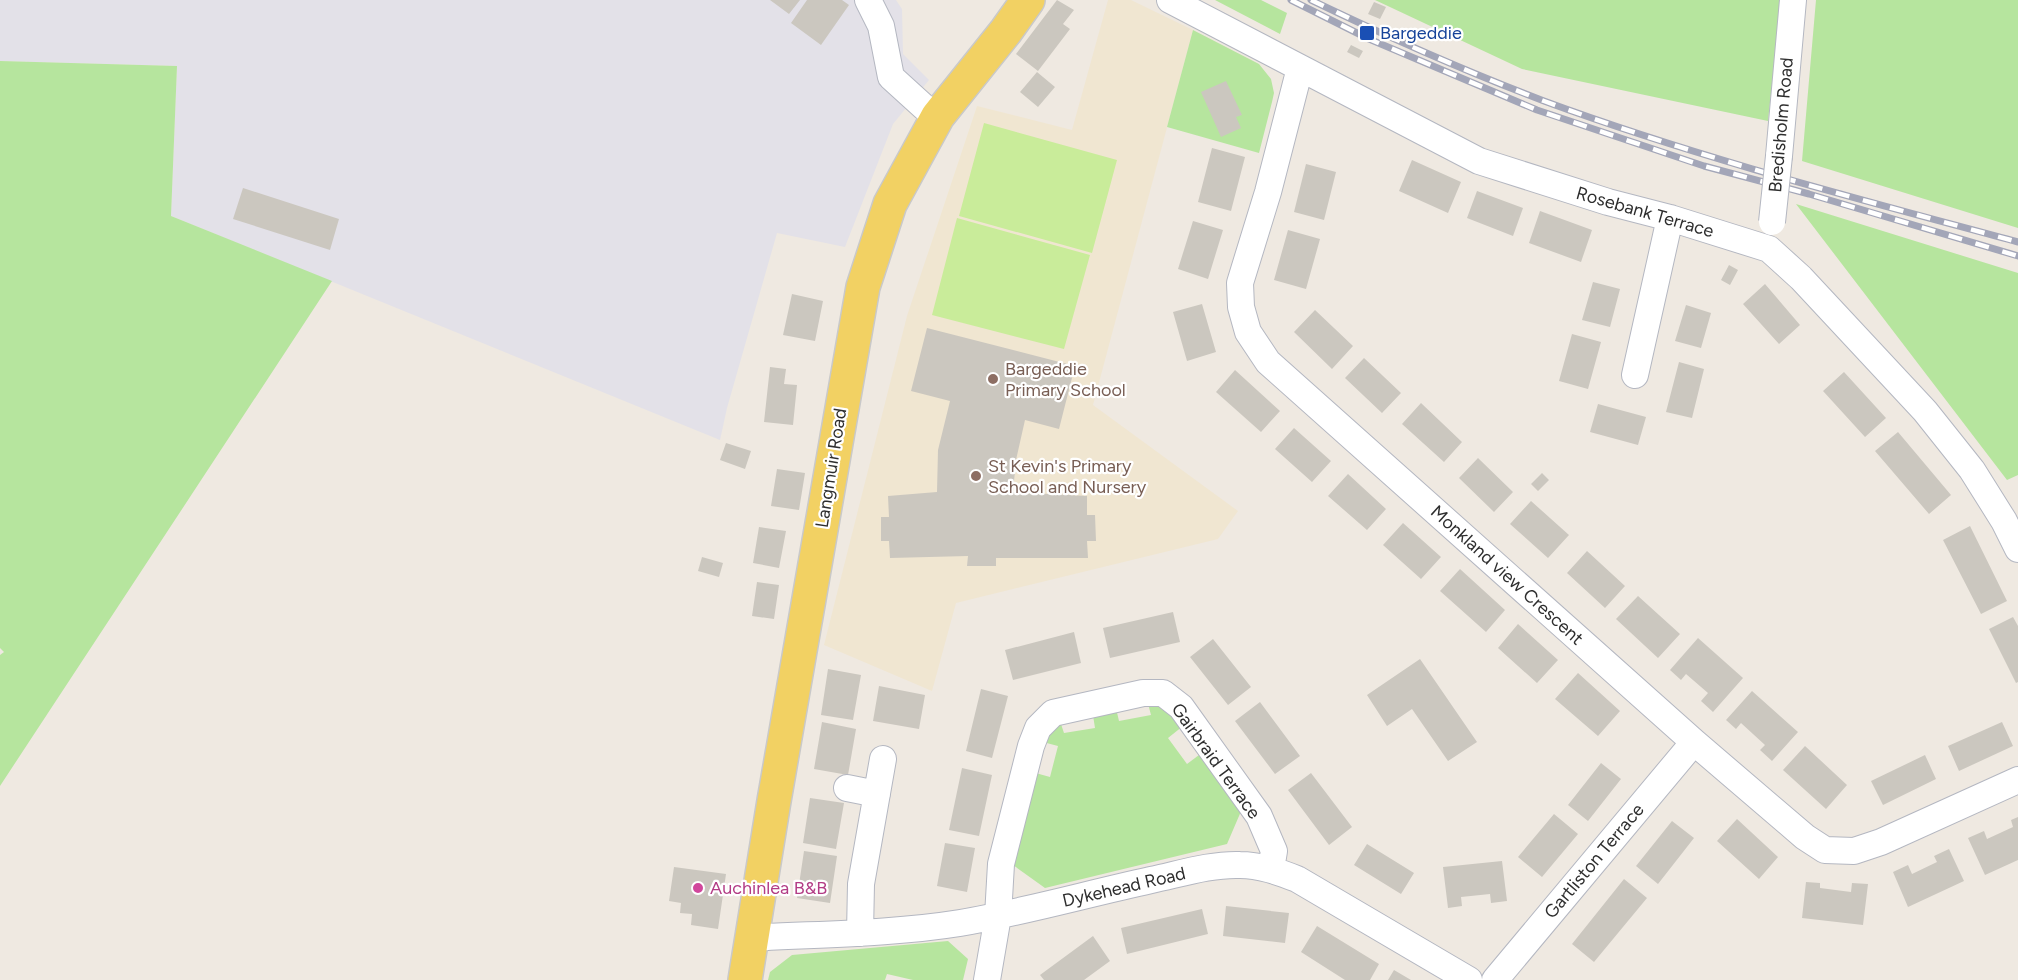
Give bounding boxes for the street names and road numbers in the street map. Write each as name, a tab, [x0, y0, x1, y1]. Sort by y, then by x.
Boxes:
street label: Bredisholm Road	[1764, 56, 1798, 194]
street label: Rosebank Terrace	[1574, 182, 1717, 242]
street label: Langmuir Road	[811, 407, 851, 529]
street label: Monkland view Crescent	[1426, 501, 1588, 650]
street label: Gairbraid Terrace	[1167, 699, 1265, 823]
street label: Gartliston Terrace	[1539, 799, 1649, 923]
street label: Dykehead Road	[1060, 862, 1188, 912]

